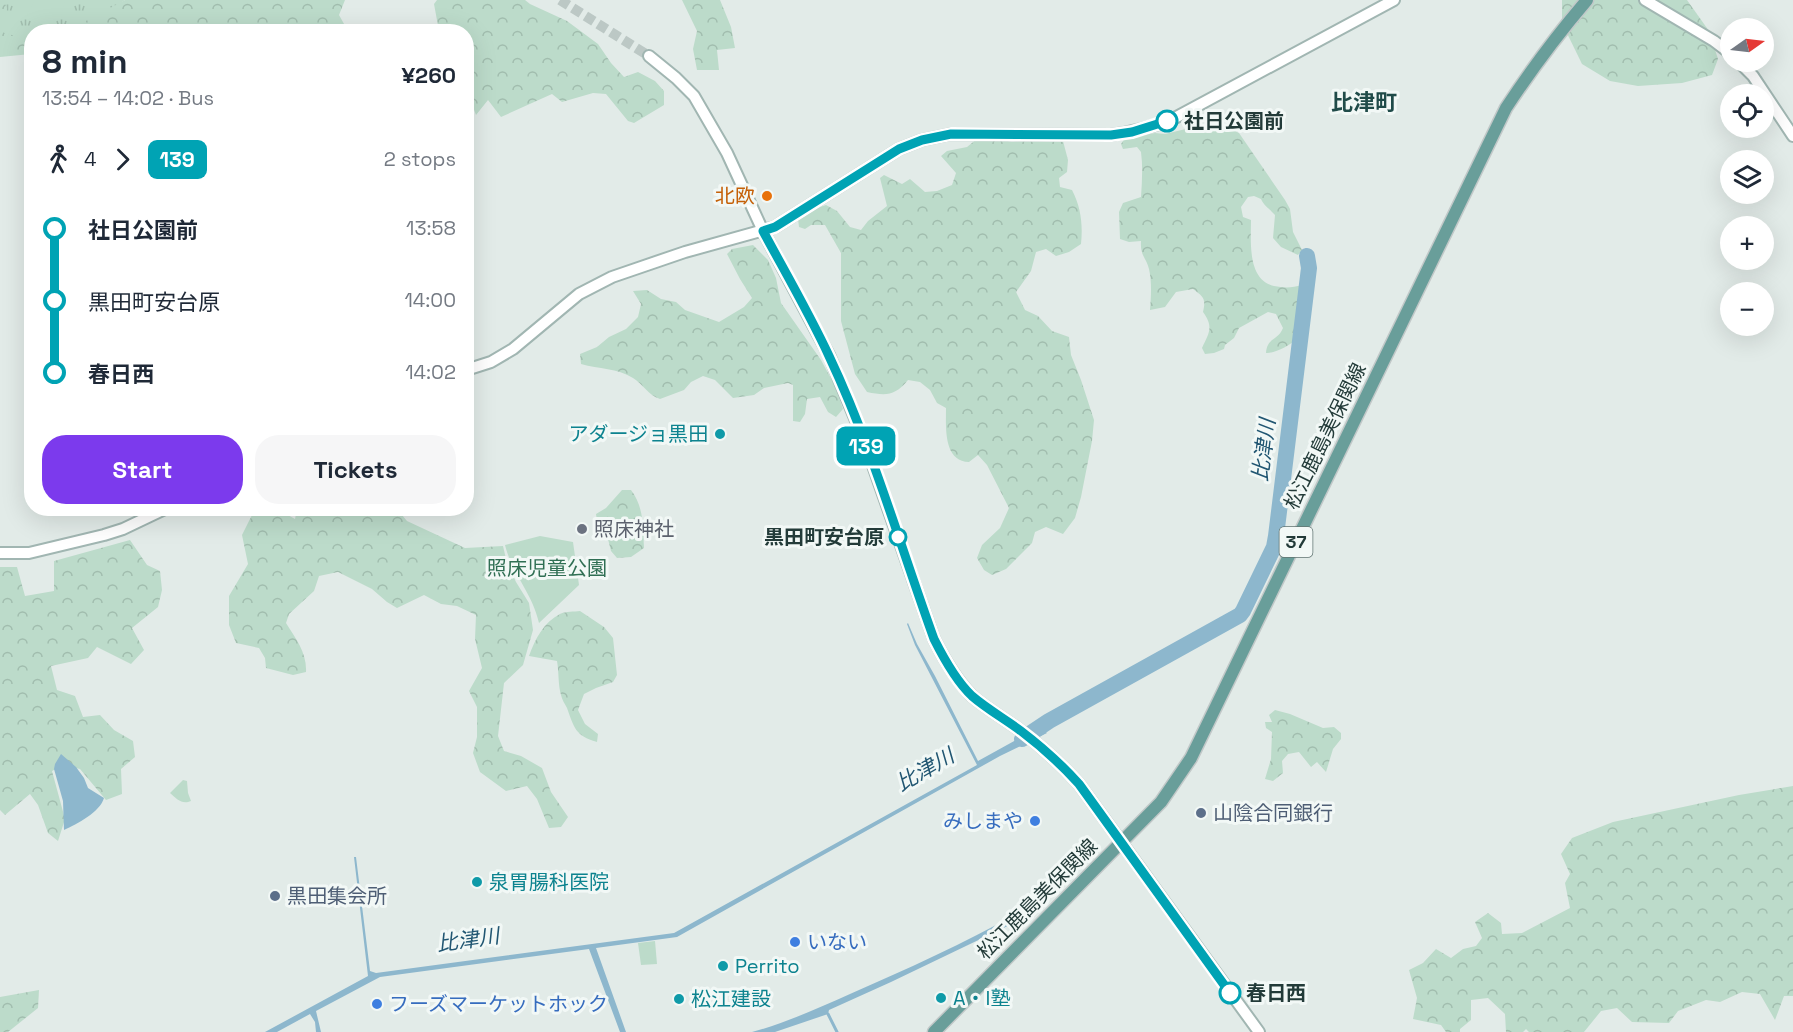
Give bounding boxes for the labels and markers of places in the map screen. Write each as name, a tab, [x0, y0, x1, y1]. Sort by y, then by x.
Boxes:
place label: 社日公園前	[1184, 108, 1284, 134]
marker: 社日公園前	[1156, 110, 1178, 132]
place label: 北欧	[715, 183, 755, 209]
marker: 北欧	[760, 189, 774, 203]
place label: アダージョ黒田	[568, 421, 708, 447]
marker: アダージョ黒田	[713, 427, 727, 441]
place label: 照床神社	[594, 516, 674, 542]
marker: 照床神社	[575, 522, 589, 536]
place label: 黒田町安台原	[764, 524, 884, 550]
marker: 黒田町安台原	[889, 528, 907, 546]
place label: 山陰合同銀行	[1213, 800, 1333, 826]
marker: 山陰合同銀行	[1194, 806, 1208, 820]
place label: みしまや	[943, 808, 1023, 834]
marker: みしまや	[1028, 814, 1042, 828]
place label: 泉胃腸科医院	[489, 869, 609, 895]
marker: 泉胃腸科医院	[470, 875, 484, 889]
place label: 黒田集会所	[287, 883, 387, 909]
marker: 黒田集会所	[268, 889, 282, 903]
place label: いない	[807, 929, 867, 955]
marker: いない	[788, 935, 802, 949]
place label: Perrito	[735, 953, 800, 979]
marker: Perrito	[716, 959, 730, 973]
place label: 春日西	[1246, 980, 1306, 1006]
marker: 春日西	[1219, 982, 1241, 1004]
place label: A・I塾	[953, 985, 1010, 1011]
place label: 松江建設	[691, 986, 771, 1012]
place label: フーズマーケットホック	[389, 991, 608, 1017]
marker: A・I塾	[934, 991, 948, 1005]
marker: 松江建設	[672, 992, 686, 1006]
marker: フーズマーケットホック	[370, 997, 384, 1011]

